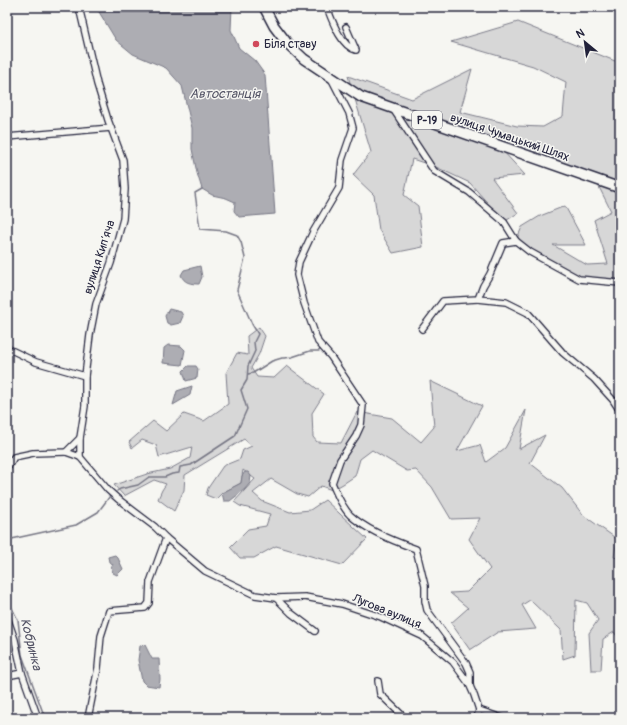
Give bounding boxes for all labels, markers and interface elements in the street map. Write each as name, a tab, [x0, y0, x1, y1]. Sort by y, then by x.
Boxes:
north arrow	[565, 22, 605, 62]
text: N	[574, 26, 587, 41]
place label: Біля ставу	[264, 37, 316, 52]
marker: Біля ставу	[251, 39, 261, 49]
water label: Автостанція	[190, 86, 262, 102]
street label: вулиця Чумацький Шлях	[448, 110, 571, 165]
road number: Р-19	[412, 111, 442, 129]
street label: вулиця Кипʼяча	[80, 218, 119, 296]
street label: Лугова вулиця	[349, 591, 424, 632]
water label: Кобринка	[17, 617, 45, 673]

